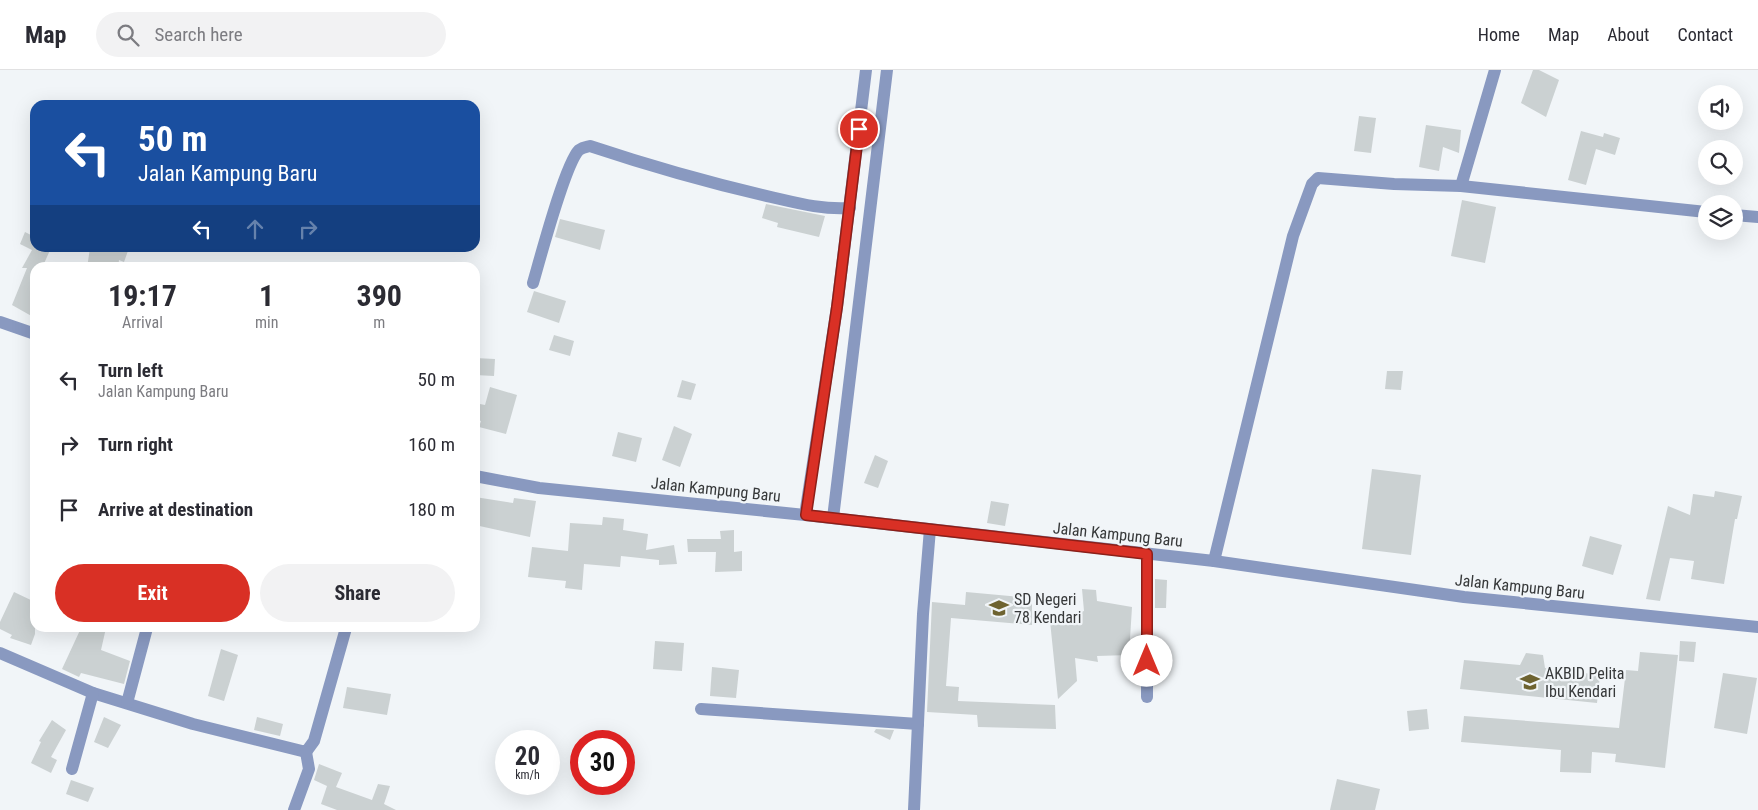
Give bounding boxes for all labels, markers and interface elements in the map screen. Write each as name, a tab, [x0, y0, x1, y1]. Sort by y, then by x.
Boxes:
search box	[96, 12, 446, 57]
text: Map	[25, 21, 66, 49]
icon: search	[114, 21, 142, 49]
text: Search here	[154, 23, 243, 46]
text: Home	[1478, 24, 1520, 45]
text: Map	[1548, 24, 1579, 45]
text: About	[1607, 24, 1649, 45]
text: Contact	[1677, 24, 1733, 45]
map controls	[1698, 85, 1743, 240]
button: sound	[1698, 85, 1743, 130]
pin	[838, 108, 880, 150]
icon: arrive	[845, 115, 873, 143]
text: 50 m	[138, 119, 207, 160]
icon: left	[55, 120, 120, 185]
button: search	[1698, 140, 1743, 185]
text: Jalan Kampung Baru	[138, 161, 318, 186]
button: layers	[1698, 195, 1743, 240]
icon: left	[188, 215, 216, 243]
icon: ahead	[241, 215, 269, 243]
icon: right	[294, 215, 322, 243]
text: 19:17	[108, 278, 177, 313]
text: 1	[259, 278, 274, 313]
text: 390	[356, 278, 402, 313]
text: Arrival	[122, 313, 163, 332]
text: min	[255, 313, 278, 332]
text: m	[373, 313, 385, 332]
text: Turn left	[98, 359, 163, 382]
icon: left	[55, 366, 83, 394]
text: 50 m	[418, 368, 455, 391]
text: Jalan Kampung Baru	[98, 382, 229, 401]
icon: right	[55, 431, 83, 459]
text: Turn right	[98, 433, 173, 456]
text: 160 m	[408, 433, 455, 456]
street label: Jalan Kampung Baru	[650, 473, 782, 506]
icon: arrive	[55, 496, 83, 524]
text: Arrive at destination	[98, 498, 253, 521]
text: 180 m	[408, 498, 455, 521]
street label: Jalan Kampung Baru	[1052, 518, 1184, 551]
button: Exit	[55, 564, 250, 622]
button: Share	[260, 564, 455, 622]
street label: Jalan Kampung Baru	[1454, 570, 1586, 603]
place label: SD Negeri 78 Kendari	[1014, 590, 1081, 627]
school or university icon: SD Negeri 78 Kendari	[988, 597, 1010, 619]
position arrow	[1120, 634, 1172, 686]
place label: AKBID Pelita Ibu Kendari	[1545, 664, 1625, 701]
school or university icon: AKBID Pelita Ibu Kendari	[1519, 671, 1541, 693]
speed limit sign: 30	[570, 730, 635, 795]
text: 20	[515, 742, 540, 771]
text: km/h	[515, 768, 540, 782]

